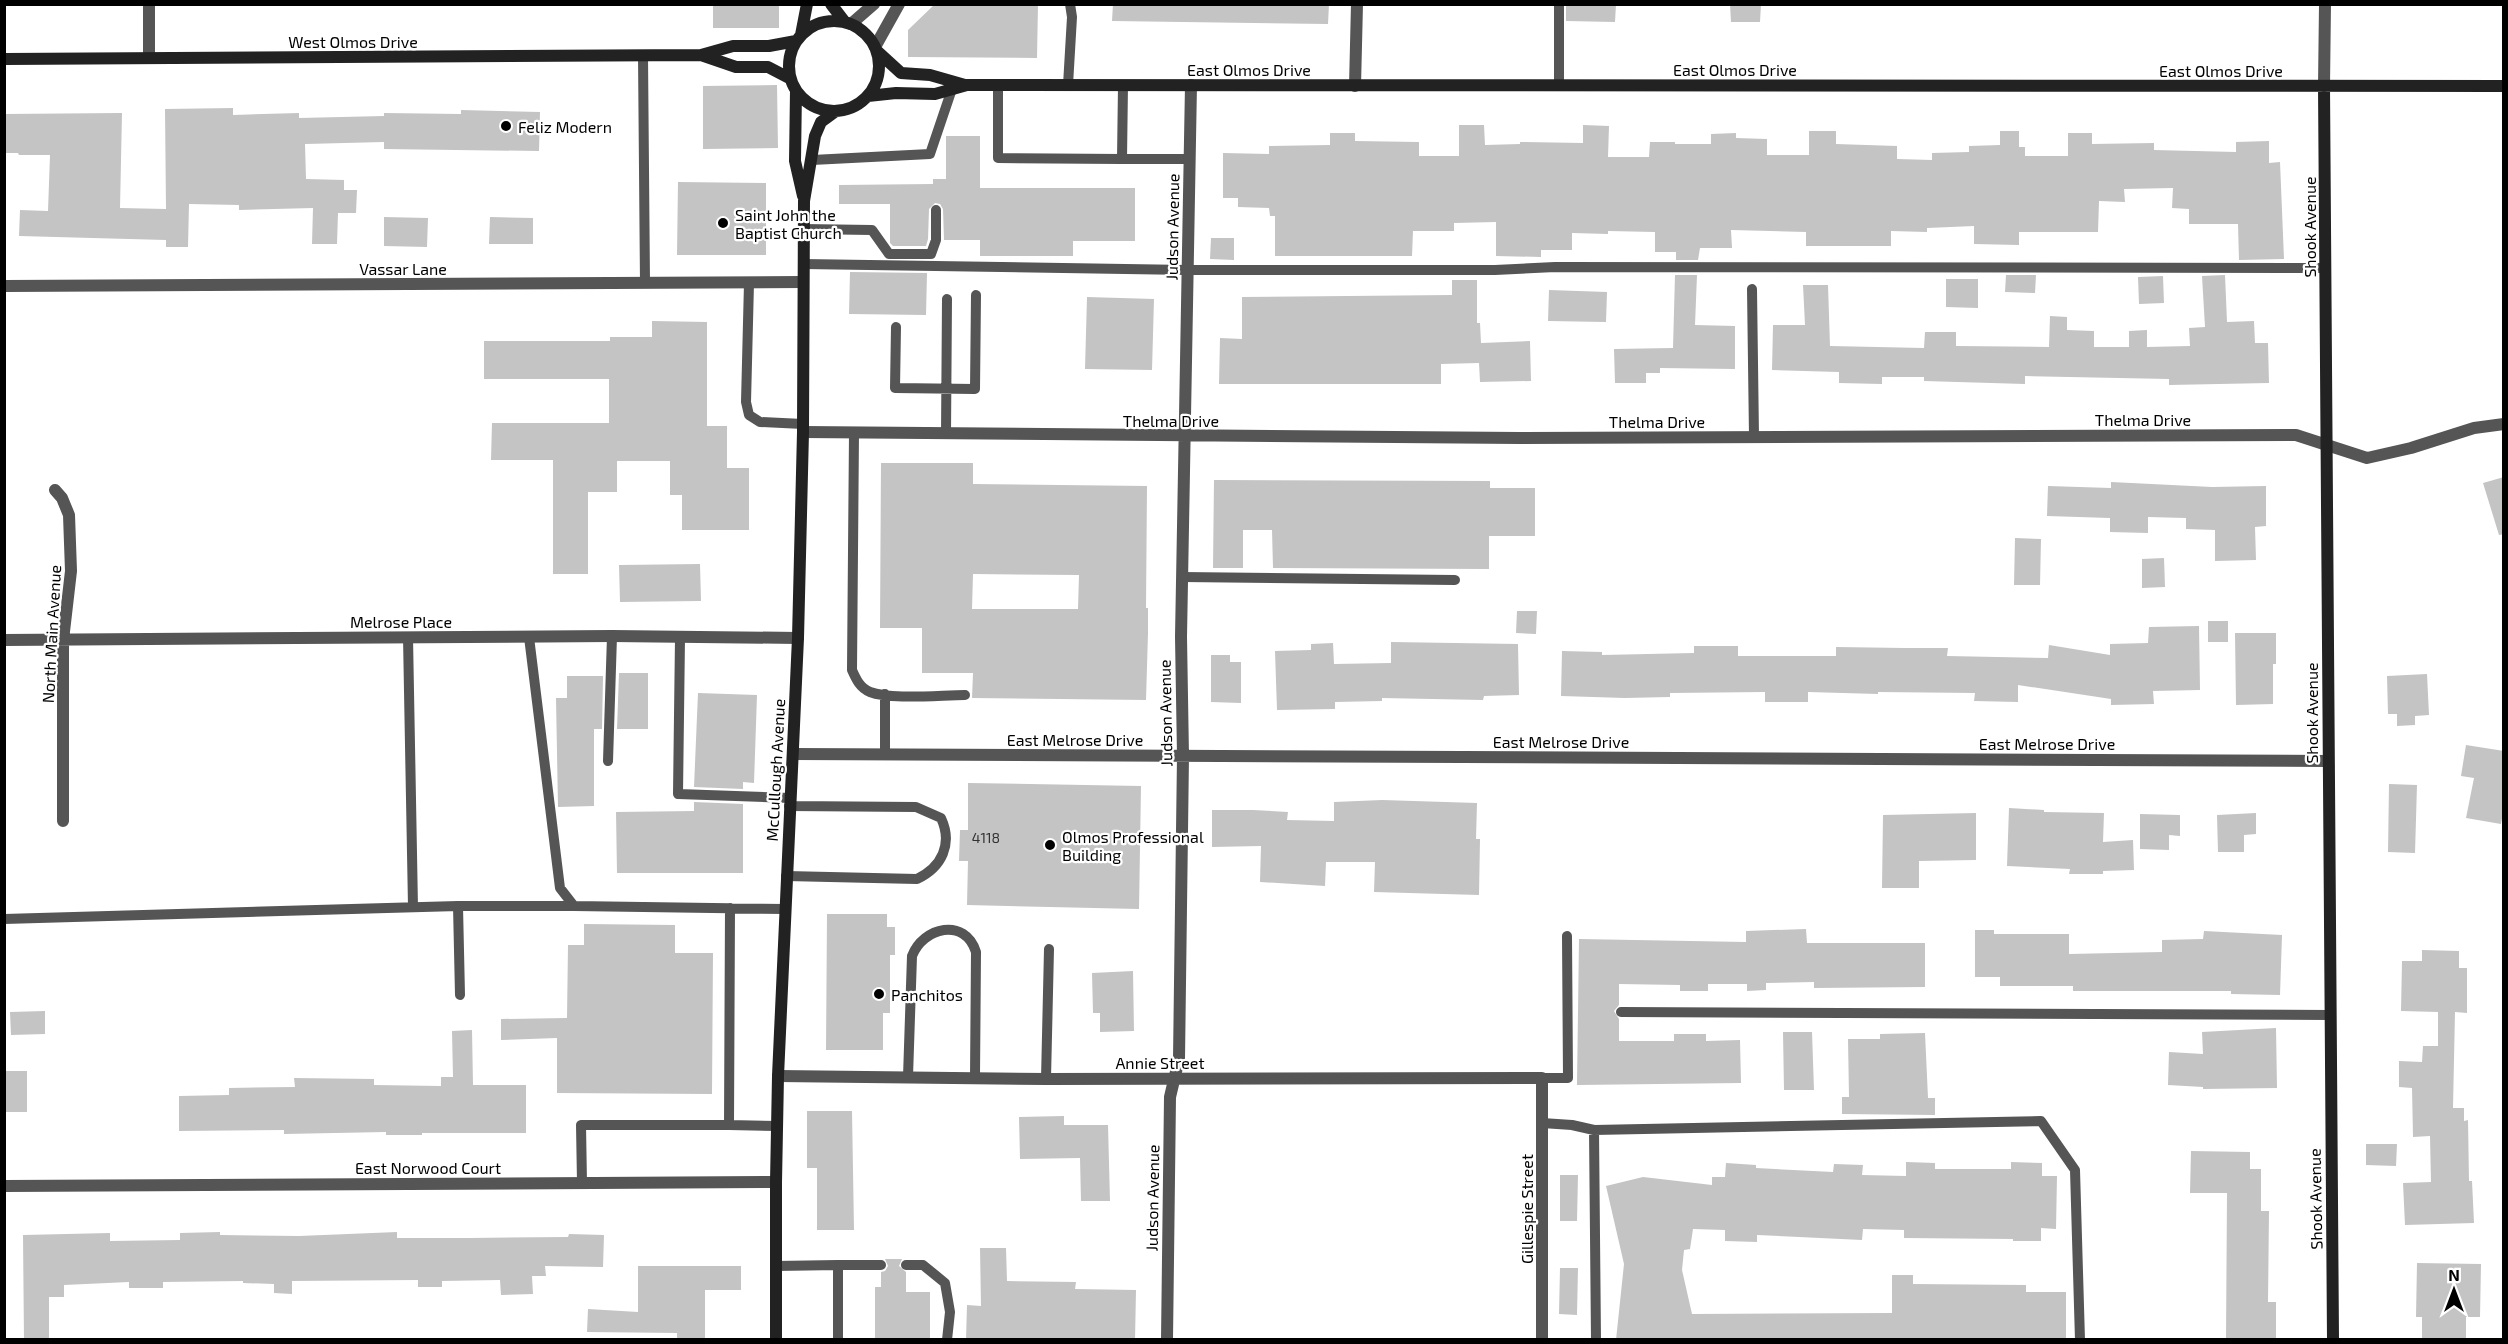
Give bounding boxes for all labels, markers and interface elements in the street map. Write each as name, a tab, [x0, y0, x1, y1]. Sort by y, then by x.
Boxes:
street label: West Olmos Drive	[288, 32, 418, 51]
street label: East Olmos Drive	[1187, 60, 1311, 79]
street label: East Olmos Drive	[1673, 60, 1797, 79]
street label: East Olmos Drive	[2159, 61, 2283, 80]
place label: Feliz Modern	[518, 117, 612, 136]
marker: Feliz Modern	[499, 119, 513, 133]
street label: Judson Avenue	[1162, 173, 1182, 281]
street label: Shook Avenue	[2300, 176, 2319, 278]
place label: Saint John the Baptist Church	[735, 205, 842, 242]
marker: Saint John the Baptist Church	[716, 216, 730, 230]
street label: Vassar Lane	[359, 259, 447, 278]
street label: Thelma Drive	[2095, 410, 2191, 429]
street label: Thelma Drive	[1123, 411, 1219, 430]
street label: Thelma Drive	[1609, 412, 1705, 431]
street label: North Main Avenue	[38, 564, 64, 704]
street label: Melrose Place	[350, 612, 452, 631]
street label: Judson Avenue	[1155, 659, 1175, 767]
street label: Shook Avenue	[2302, 662, 2321, 764]
street label: McCullough Avenue	[762, 698, 788, 842]
street label: East Melrose Drive	[1007, 730, 1143, 749]
street label: East Melrose Drive	[1493, 732, 1629, 751]
street label: East Melrose Drive	[1979, 734, 2115, 753]
place label: Olmos Professional Building	[1062, 827, 1204, 864]
house number: 4118	[972, 829, 1000, 846]
marker: Olmos Professional Building	[1043, 838, 1057, 852]
place label: Panchitos	[891, 985, 963, 1004]
marker: Panchitos	[872, 987, 886, 1001]
street label: Annie Street	[1115, 1053, 1205, 1072]
street label: Judson Avenue	[1142, 1144, 1162, 1252]
street label: Shook Avenue	[2305, 1148, 2325, 1250]
street label: Gillespie Street	[1517, 1154, 1536, 1264]
street label: East Norwood Court	[355, 1158, 501, 1177]
north arrow	[2424, 1260, 2484, 1320]
text: N	[2448, 1265, 2460, 1284]

